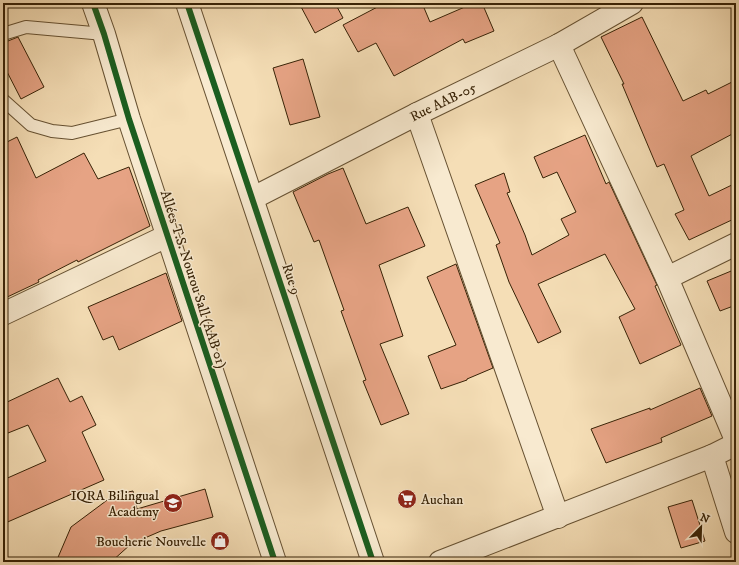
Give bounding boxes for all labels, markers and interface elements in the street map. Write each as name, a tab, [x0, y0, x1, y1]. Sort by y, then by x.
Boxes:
street label: Rue AAB-05	[407, 79, 480, 126]
street label: Allées T.S. Nourou Sall (AAB 01)	[156, 188, 230, 371]
street label: Rue 9	[278, 261, 305, 297]
place label: IQRA Bilingual Academy	[71, 487, 160, 521]
supermarket icon: Auchan	[396, 488, 418, 510]
place label: Auchan	[421, 491, 464, 509]
school or university icon: IQRA Bilingual Academy	[162, 492, 184, 514]
north arrow	[681, 507, 721, 547]
text: N	[698, 511, 711, 527]
shop icon: Boucherie Nouvelle	[209, 530, 231, 552]
place label: Boucherie Nouvelle	[96, 533, 206, 551]

